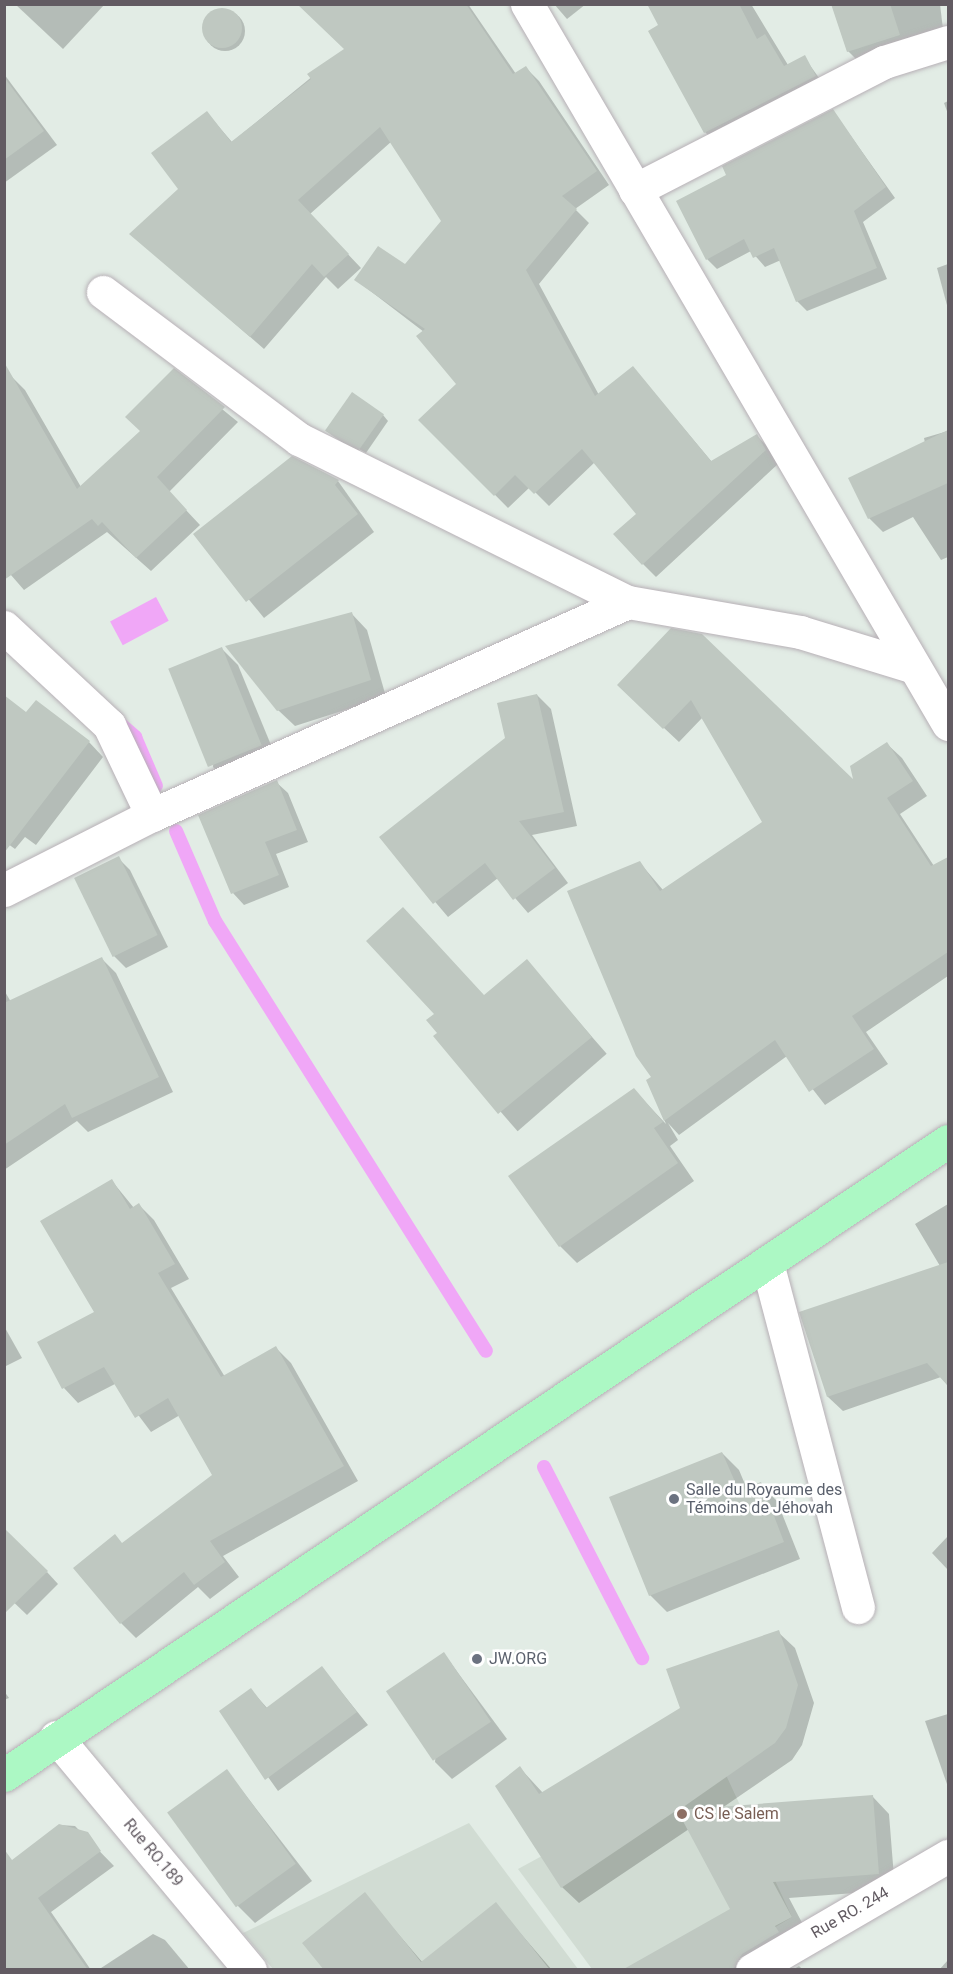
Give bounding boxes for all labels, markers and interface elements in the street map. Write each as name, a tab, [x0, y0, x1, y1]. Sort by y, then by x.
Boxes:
place label: Salle du Royaume des Témoins de Jéhovah	[686, 1480, 842, 1518]
marker: Salle du Royaume des Témoins de Jéhovah	[667, 1492, 681, 1506]
place label: JW.ORG	[489, 1649, 547, 1669]
marker: JW.ORG	[470, 1652, 484, 1666]
place label: CS le Salem	[694, 1804, 779, 1824]
marker: CS le Salem	[675, 1807, 689, 1821]
street label: Rue RO.189	[119, 1815, 187, 1891]
street label: Rue RO. 244	[808, 1883, 892, 1943]

